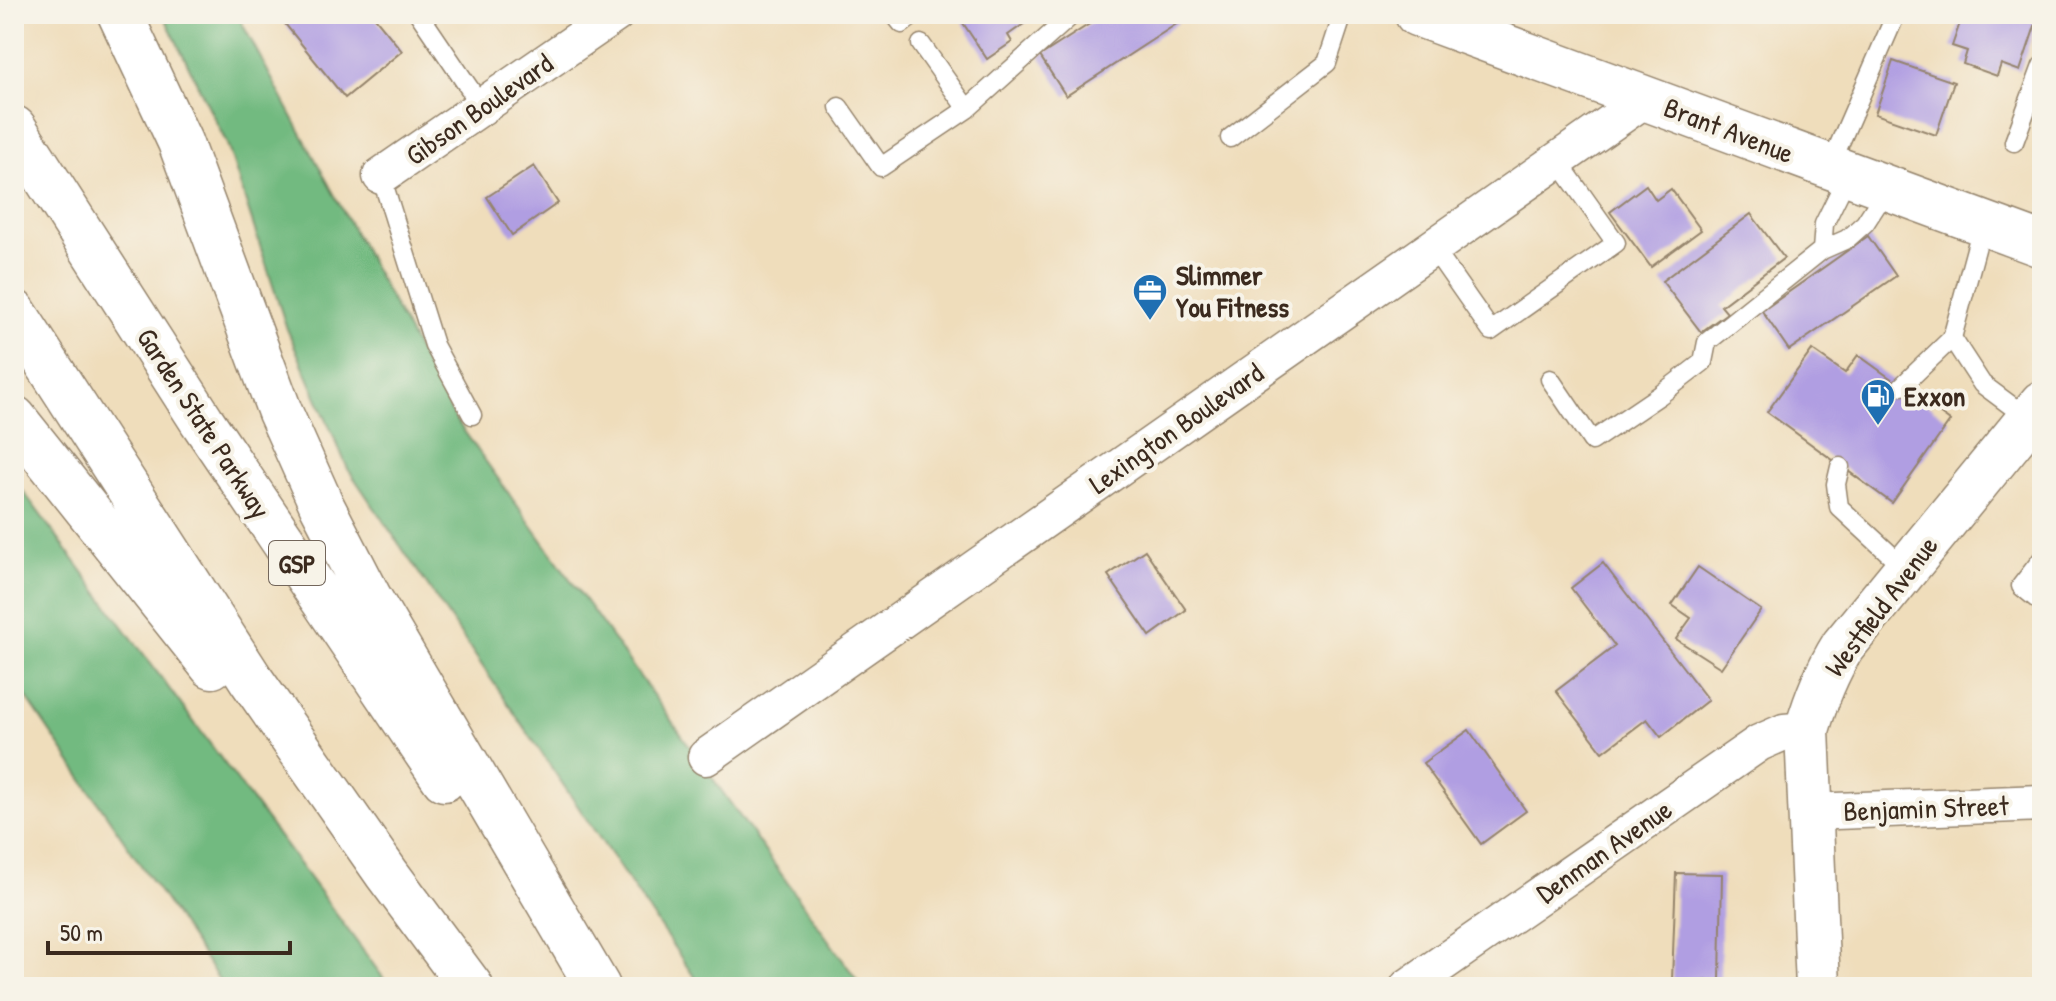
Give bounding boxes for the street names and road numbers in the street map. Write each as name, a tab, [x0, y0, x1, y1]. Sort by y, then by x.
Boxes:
street label: Gibson Boulevard	[398, 44, 560, 174]
street label: Brant Avenue	[1659, 88, 1799, 172]
street label: Garden State Parkway	[128, 321, 280, 526]
street label: Lexington Boulevard	[1081, 354, 1271, 502]
street label: Westfield Avenue	[1816, 528, 1946, 684]
road number: GSP	[269, 541, 325, 585]
street label: Benjamin Street	[1843, 786, 2010, 830]
street label: Denman Avenue	[1529, 790, 1679, 912]

